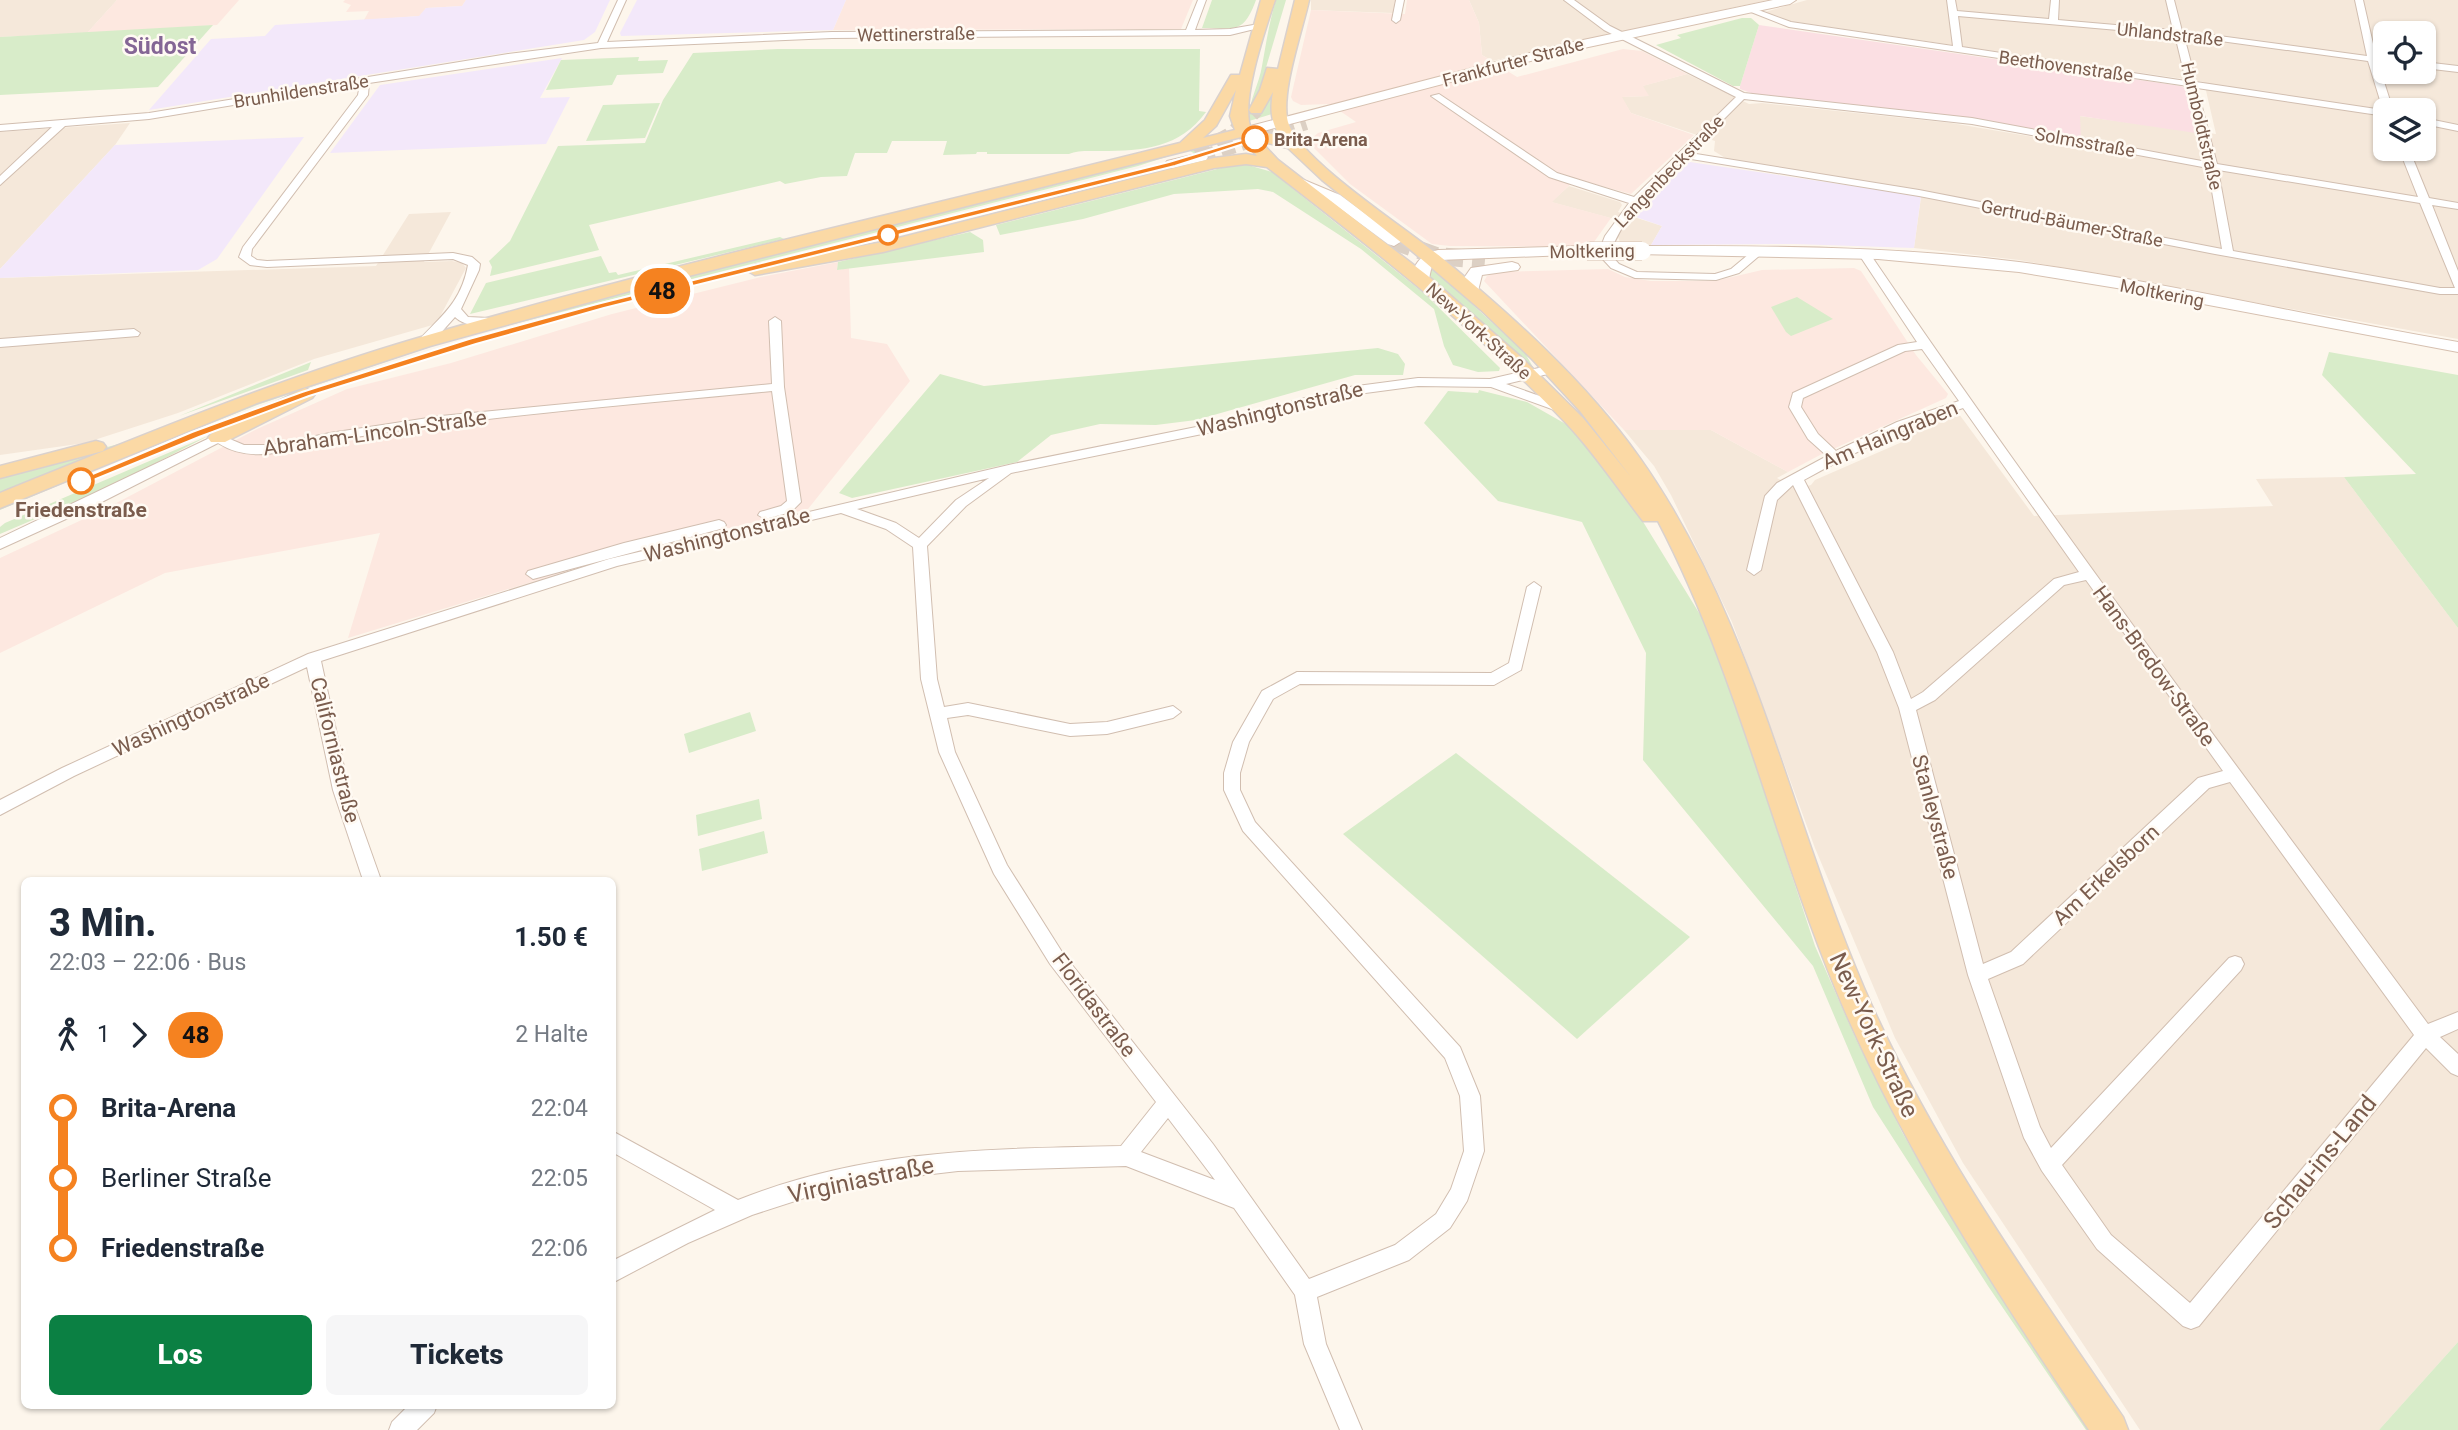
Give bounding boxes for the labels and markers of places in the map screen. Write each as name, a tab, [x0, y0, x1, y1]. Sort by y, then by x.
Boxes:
marker: Brita-Arena	[1242, 126, 1268, 152]
place label: Brita-Arena	[1274, 129, 1368, 150]
unlabelled marker	[878, 225, 898, 245]
marker: Friedenstraße	[68, 468, 94, 494]
place label: Friedenstraße	[15, 498, 147, 522]

